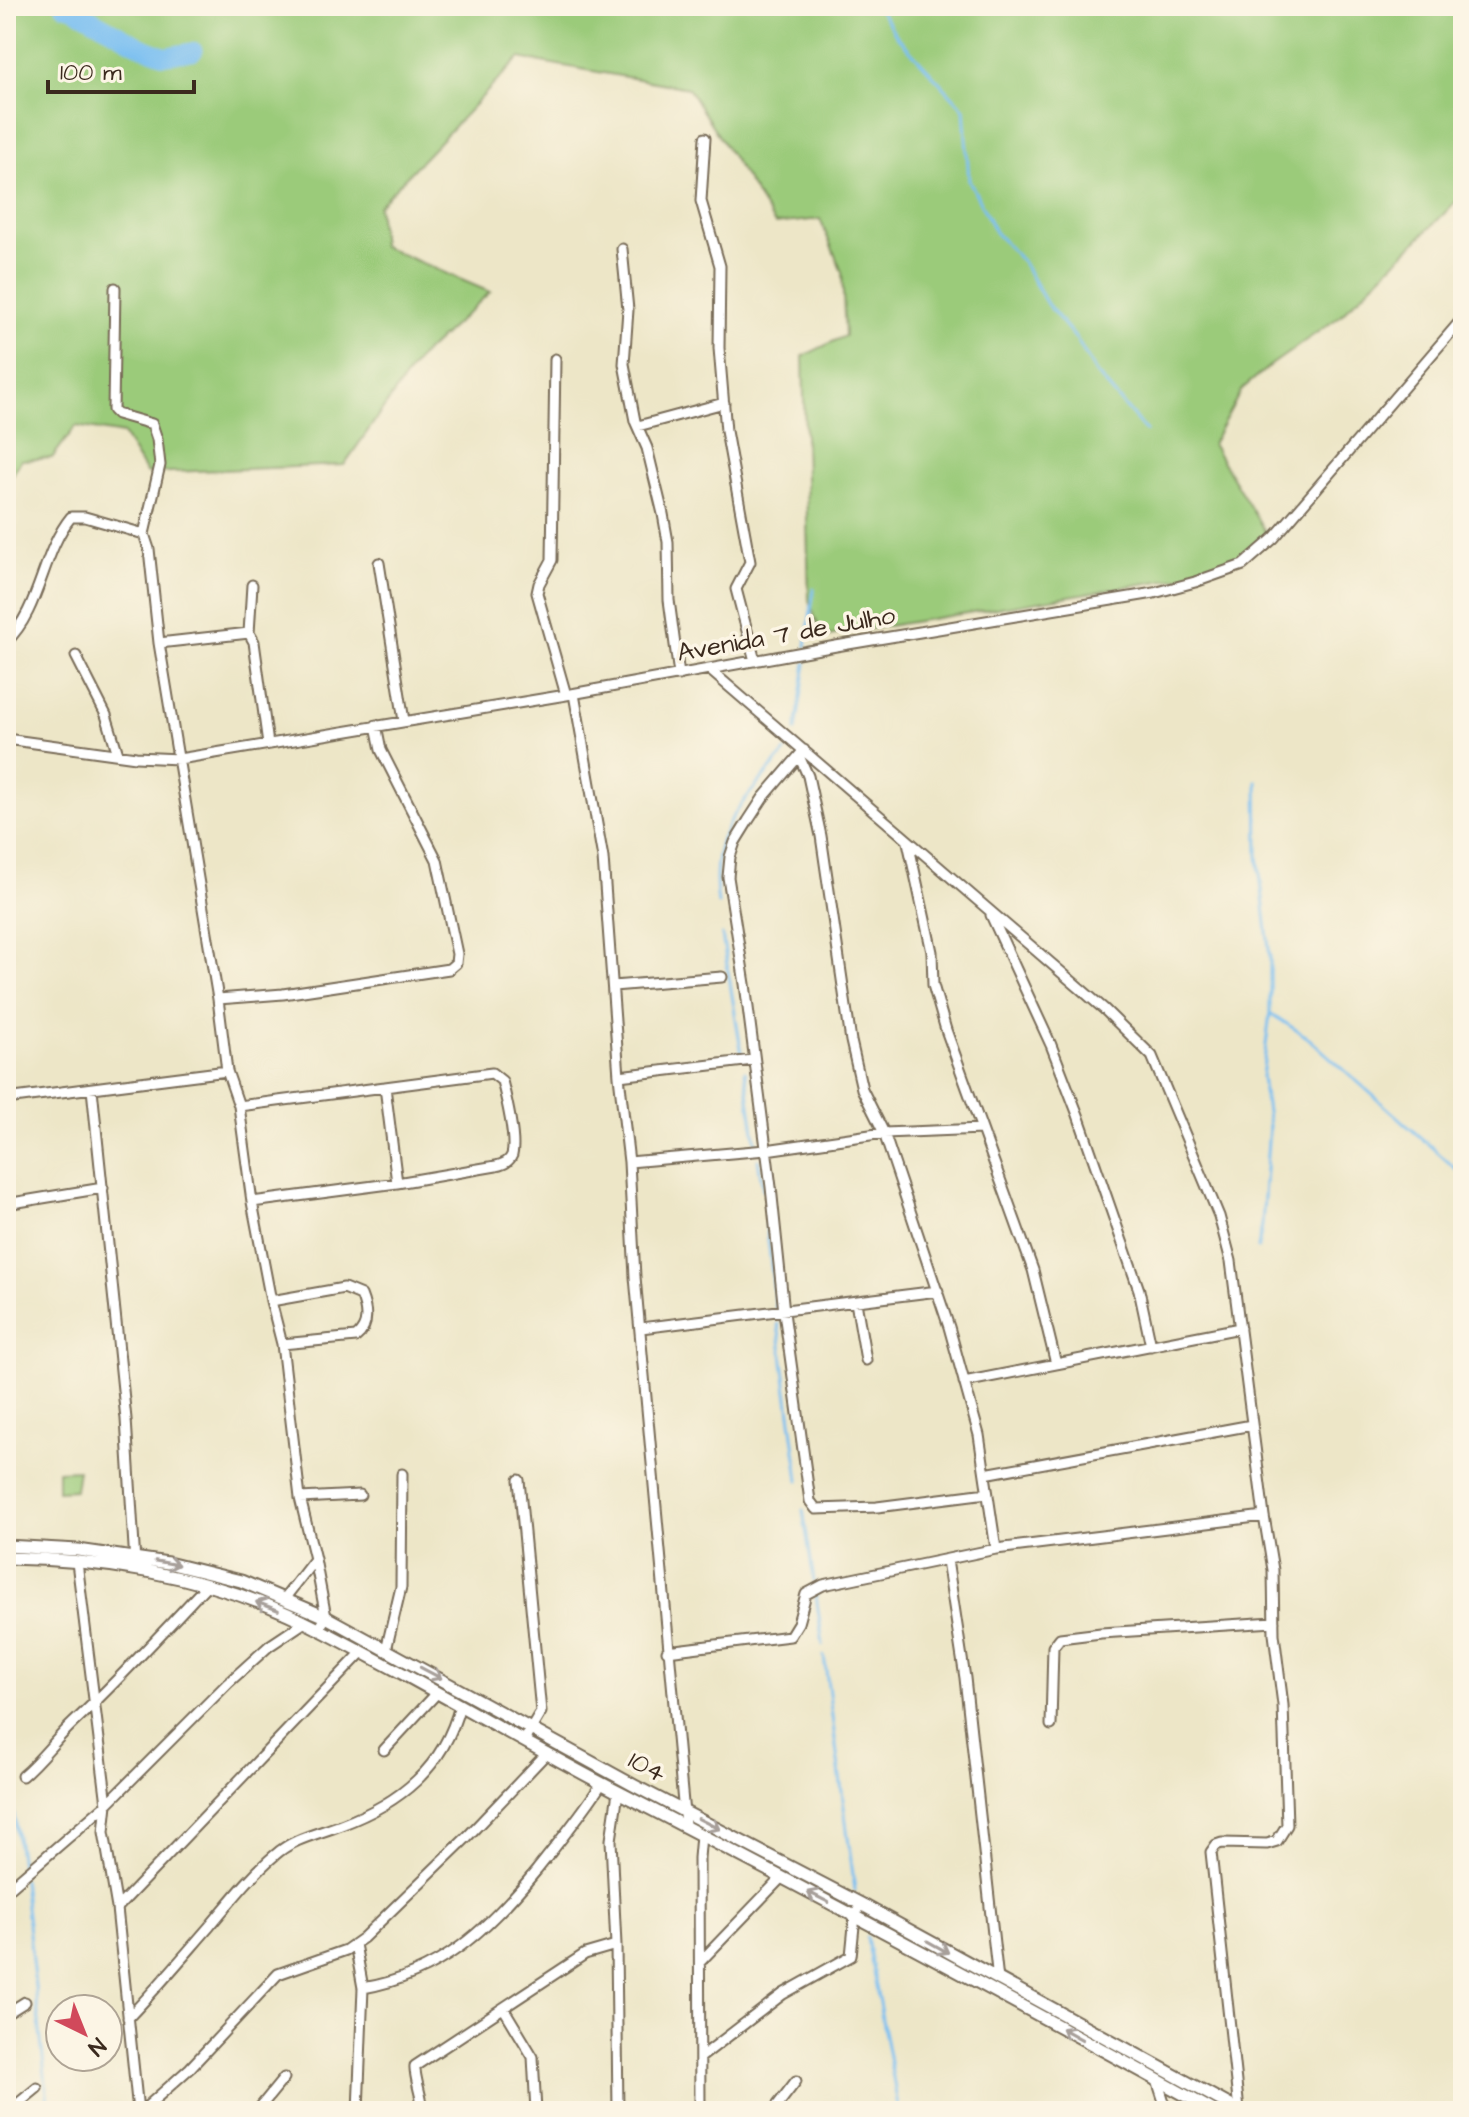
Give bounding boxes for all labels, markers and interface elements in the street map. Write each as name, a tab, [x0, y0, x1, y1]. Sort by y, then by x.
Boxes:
scale bar	[48, 44, 194, 94]
text: 100 m	[60, 56, 122, 90]
street label: Avenida 7 de Julho	[674, 597, 898, 671]
one-way arrow	[154, 1557, 179, 1572]
one-way arrow	[255, 1598, 280, 1612]
one-way arrow	[419, 1666, 443, 1682]
street label: 104	[622, 1742, 672, 1792]
one-way arrow	[697, 1816, 721, 1832]
one-way arrow	[807, 1889, 831, 1905]
one-way arrow	[926, 1939, 949, 1955]
north arrow	[44, 1993, 124, 2073]
one-way arrow	[1061, 2026, 1084, 2042]
text: N	[81, 2030, 112, 2063]

